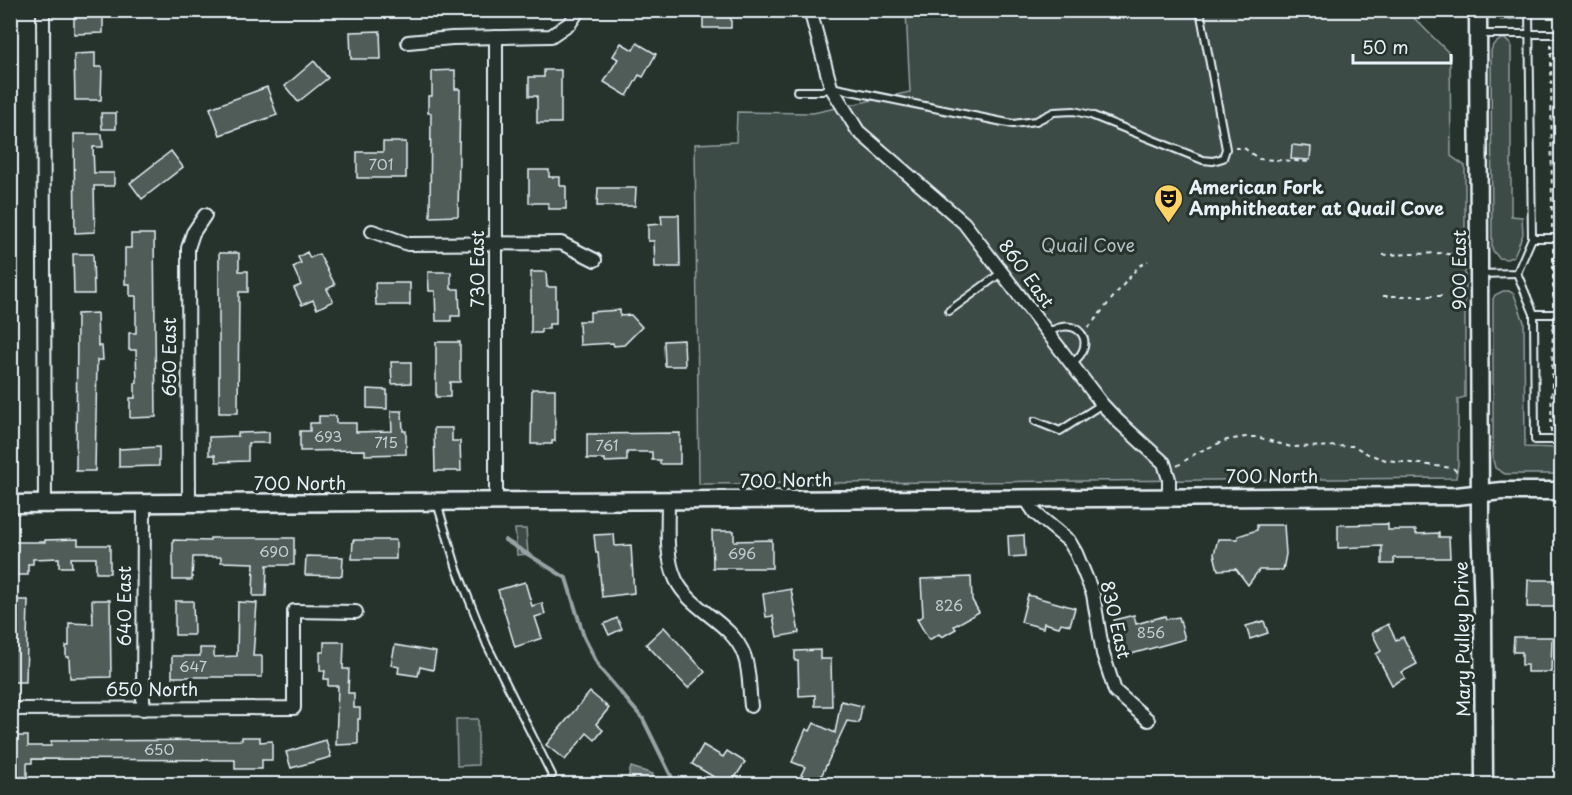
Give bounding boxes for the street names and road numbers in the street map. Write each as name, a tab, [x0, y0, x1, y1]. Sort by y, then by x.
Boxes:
street label: 730 East	[463, 230, 490, 308]
street label: 900 East	[1445, 230, 1472, 310]
street label: 860 East	[993, 233, 1061, 313]
street label: 650 East	[155, 317, 182, 397]
street label: 700 North	[1226, 462, 1318, 489]
street label: 700 North	[740, 465, 832, 494]
street label: 700 North	[254, 469, 346, 496]
street label: Mary Pulley Drive	[1447, 561, 1476, 717]
street label: 640 East	[110, 566, 137, 646]
street label: 830 East	[1094, 578, 1139, 661]
street label: 650 North	[106, 675, 198, 702]

